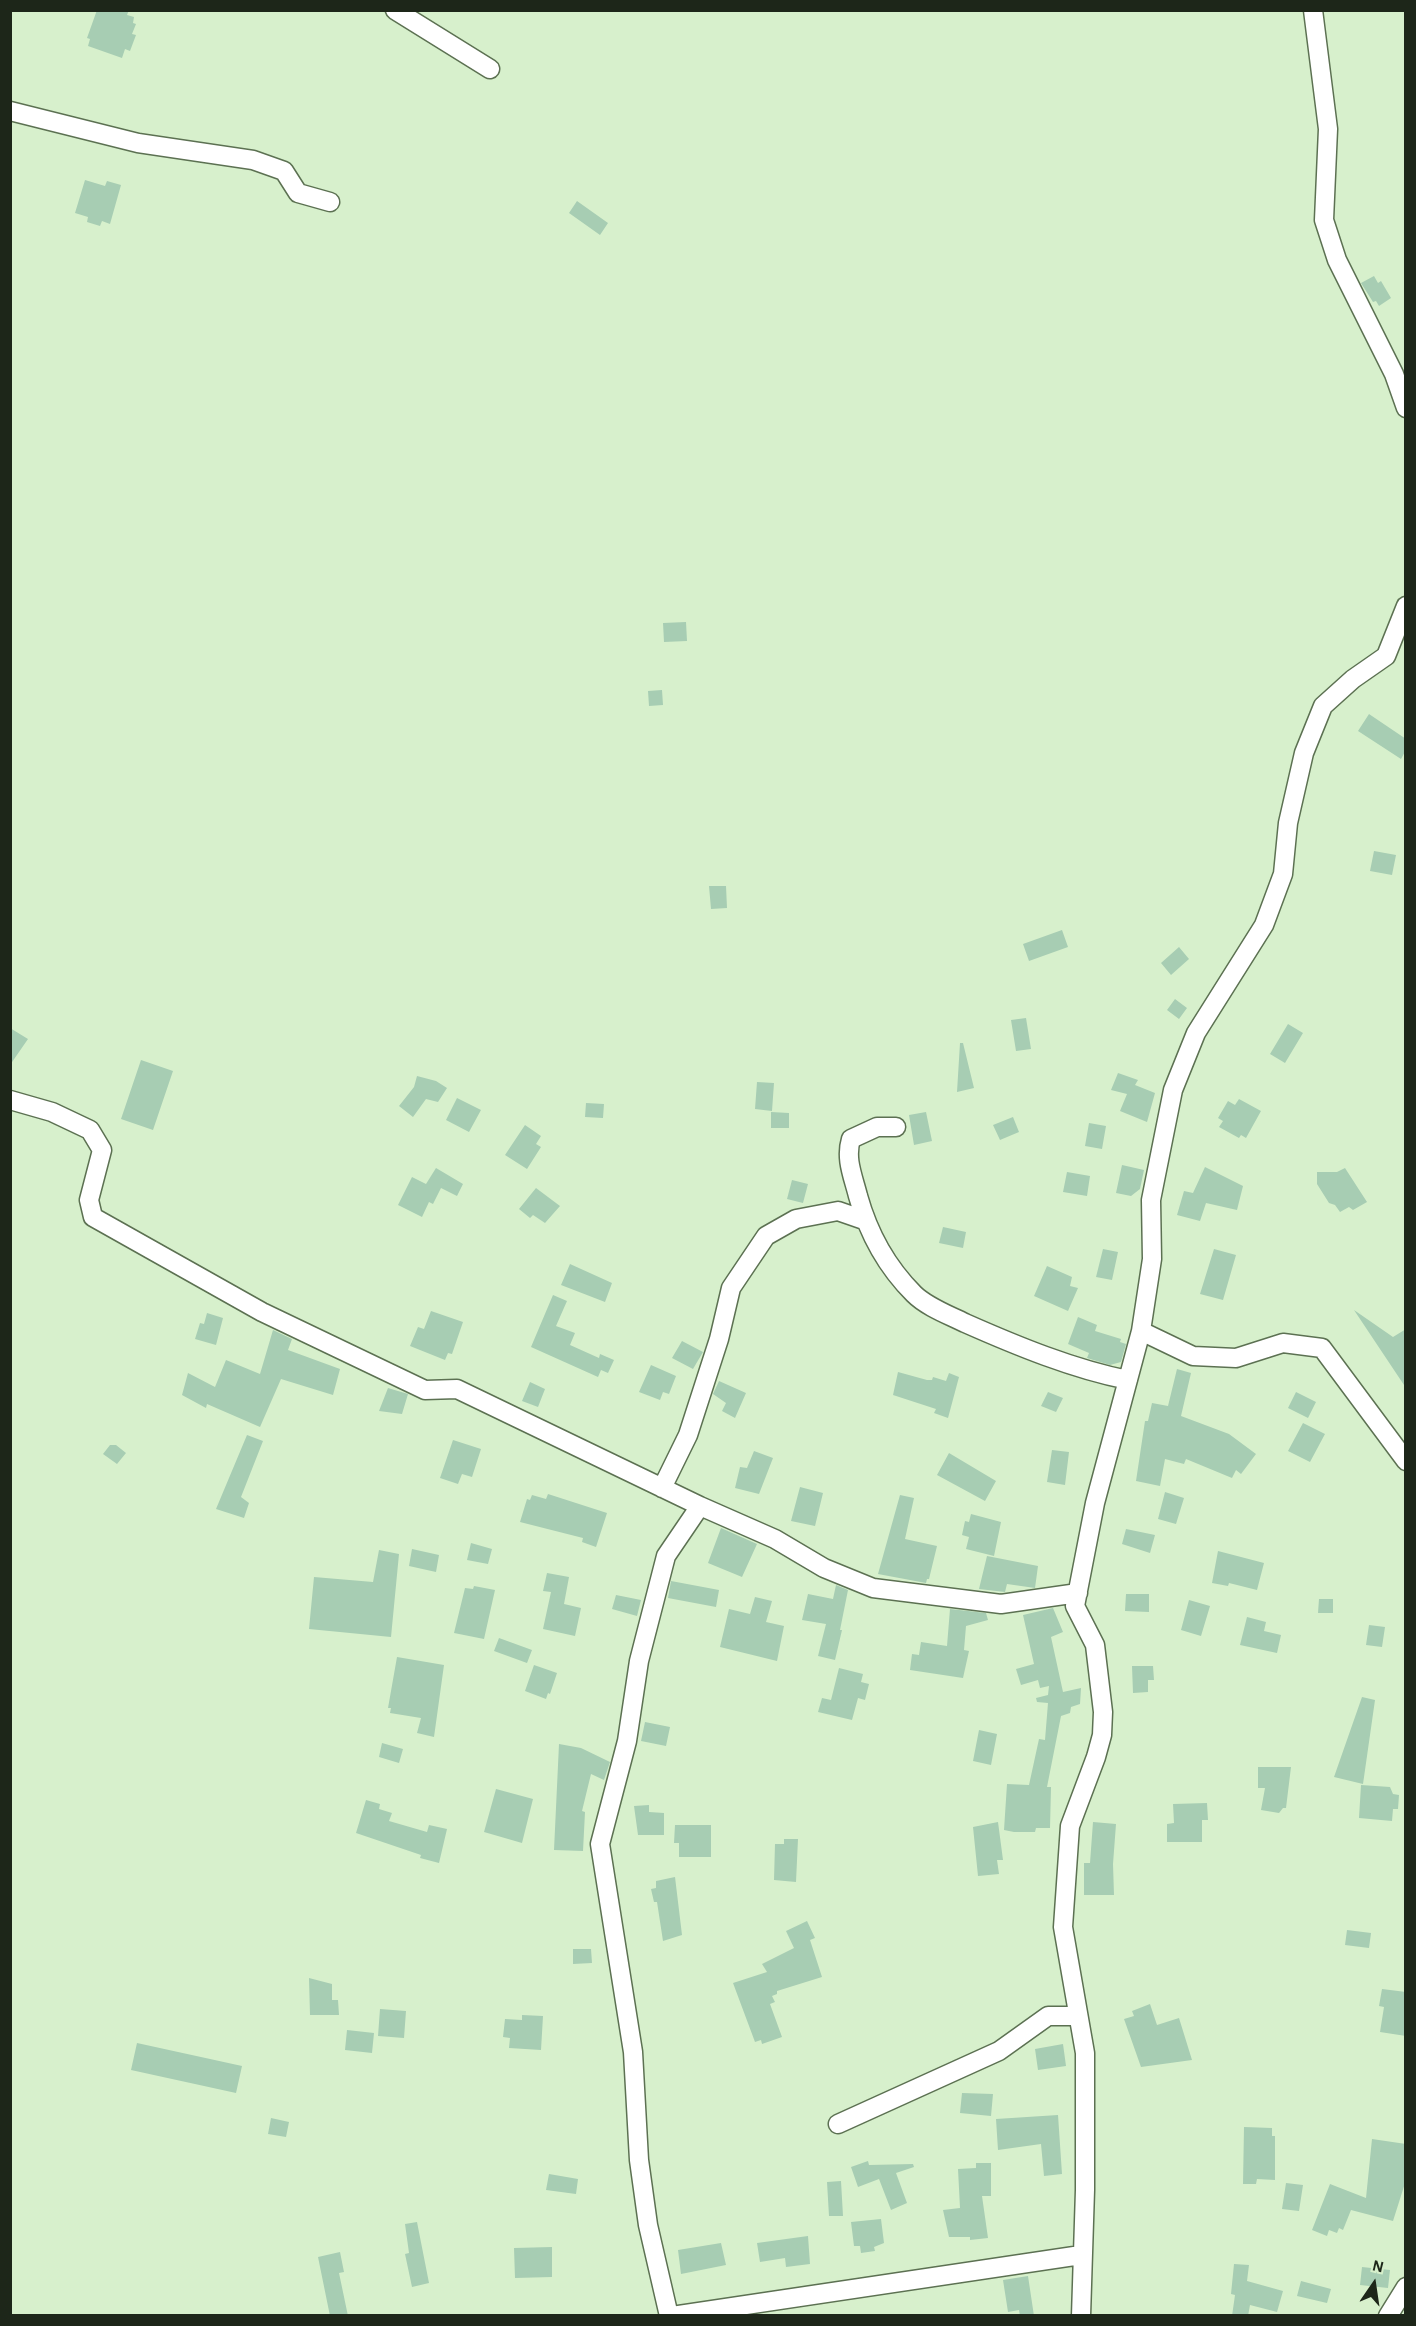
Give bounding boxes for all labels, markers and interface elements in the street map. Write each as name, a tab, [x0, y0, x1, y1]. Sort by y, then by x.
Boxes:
north arrow	[1344, 2254, 1404, 2314]
text: N	[1371, 2257, 1385, 2276]

